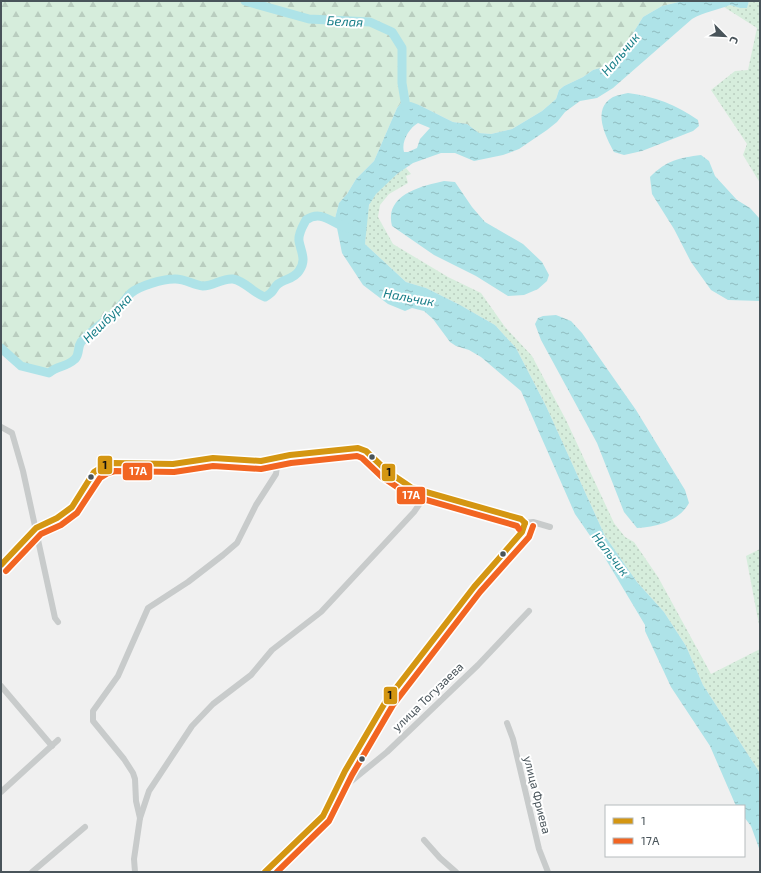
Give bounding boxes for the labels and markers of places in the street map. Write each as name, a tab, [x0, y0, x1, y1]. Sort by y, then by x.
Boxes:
unlabelled marker	[367, 452, 377, 462]
unlabelled marker	[86, 472, 96, 482]
unlabelled marker	[498, 549, 508, 559]
unlabelled marker	[357, 754, 367, 764]

